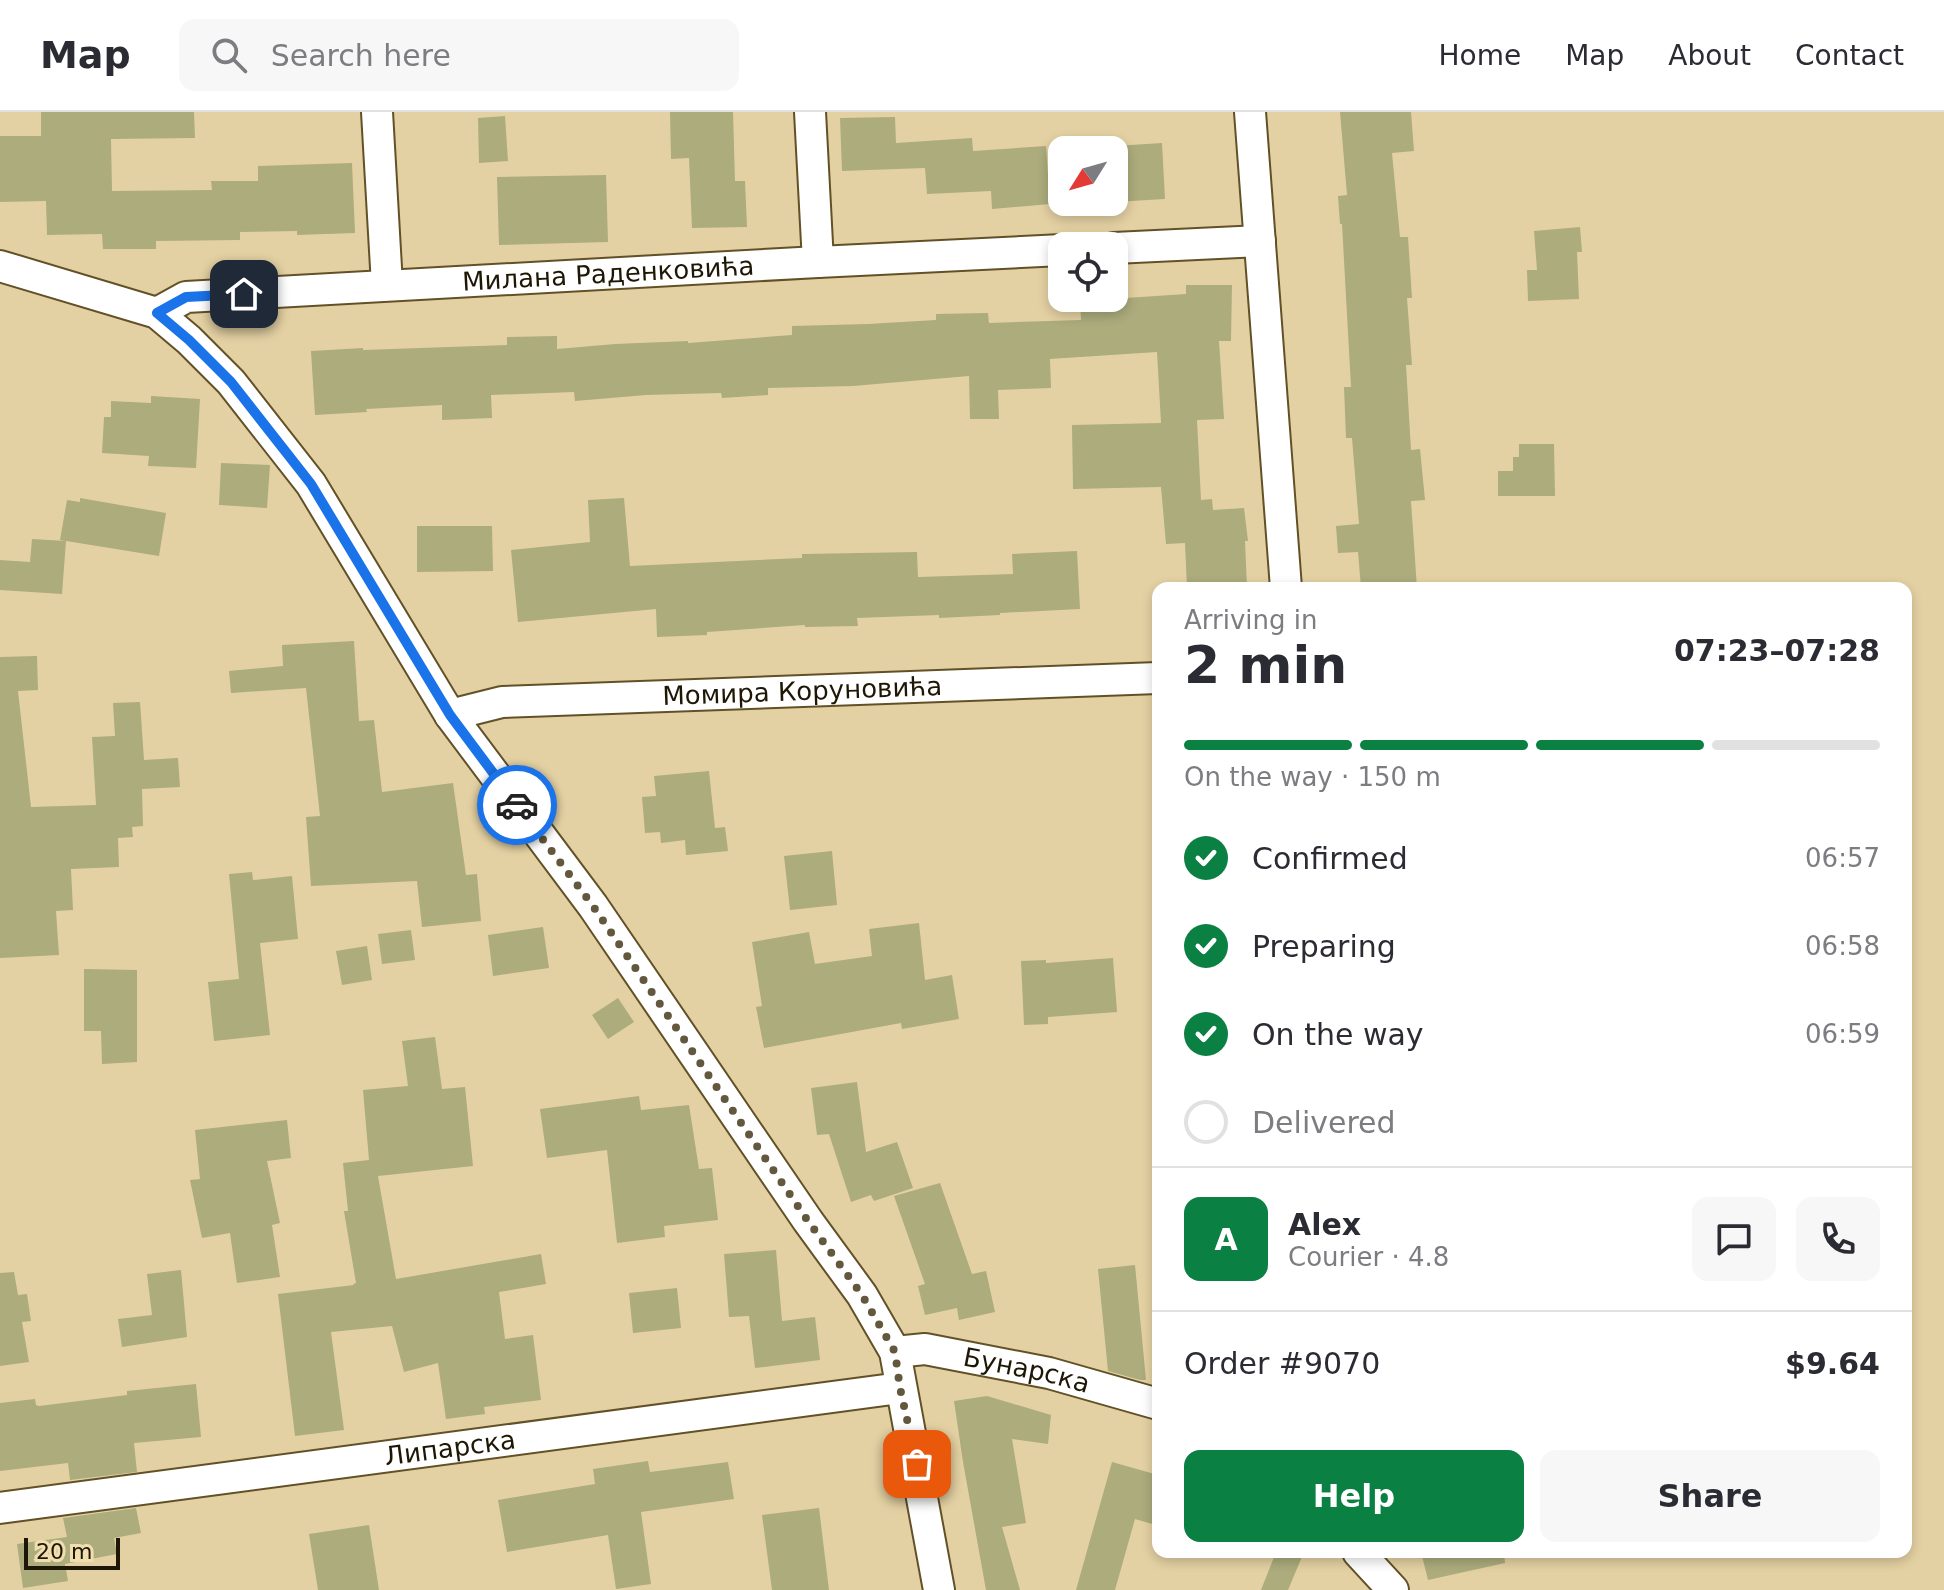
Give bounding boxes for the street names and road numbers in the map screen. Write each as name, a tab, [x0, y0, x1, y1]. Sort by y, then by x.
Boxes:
street label: Милана Раденковића	[461, 251, 755, 297]
street label: Момира Коруновића	[662, 671, 943, 711]
street label: Бунарска	[961, 1342, 1093, 1399]
street label: Липарска	[383, 1424, 517, 1472]

